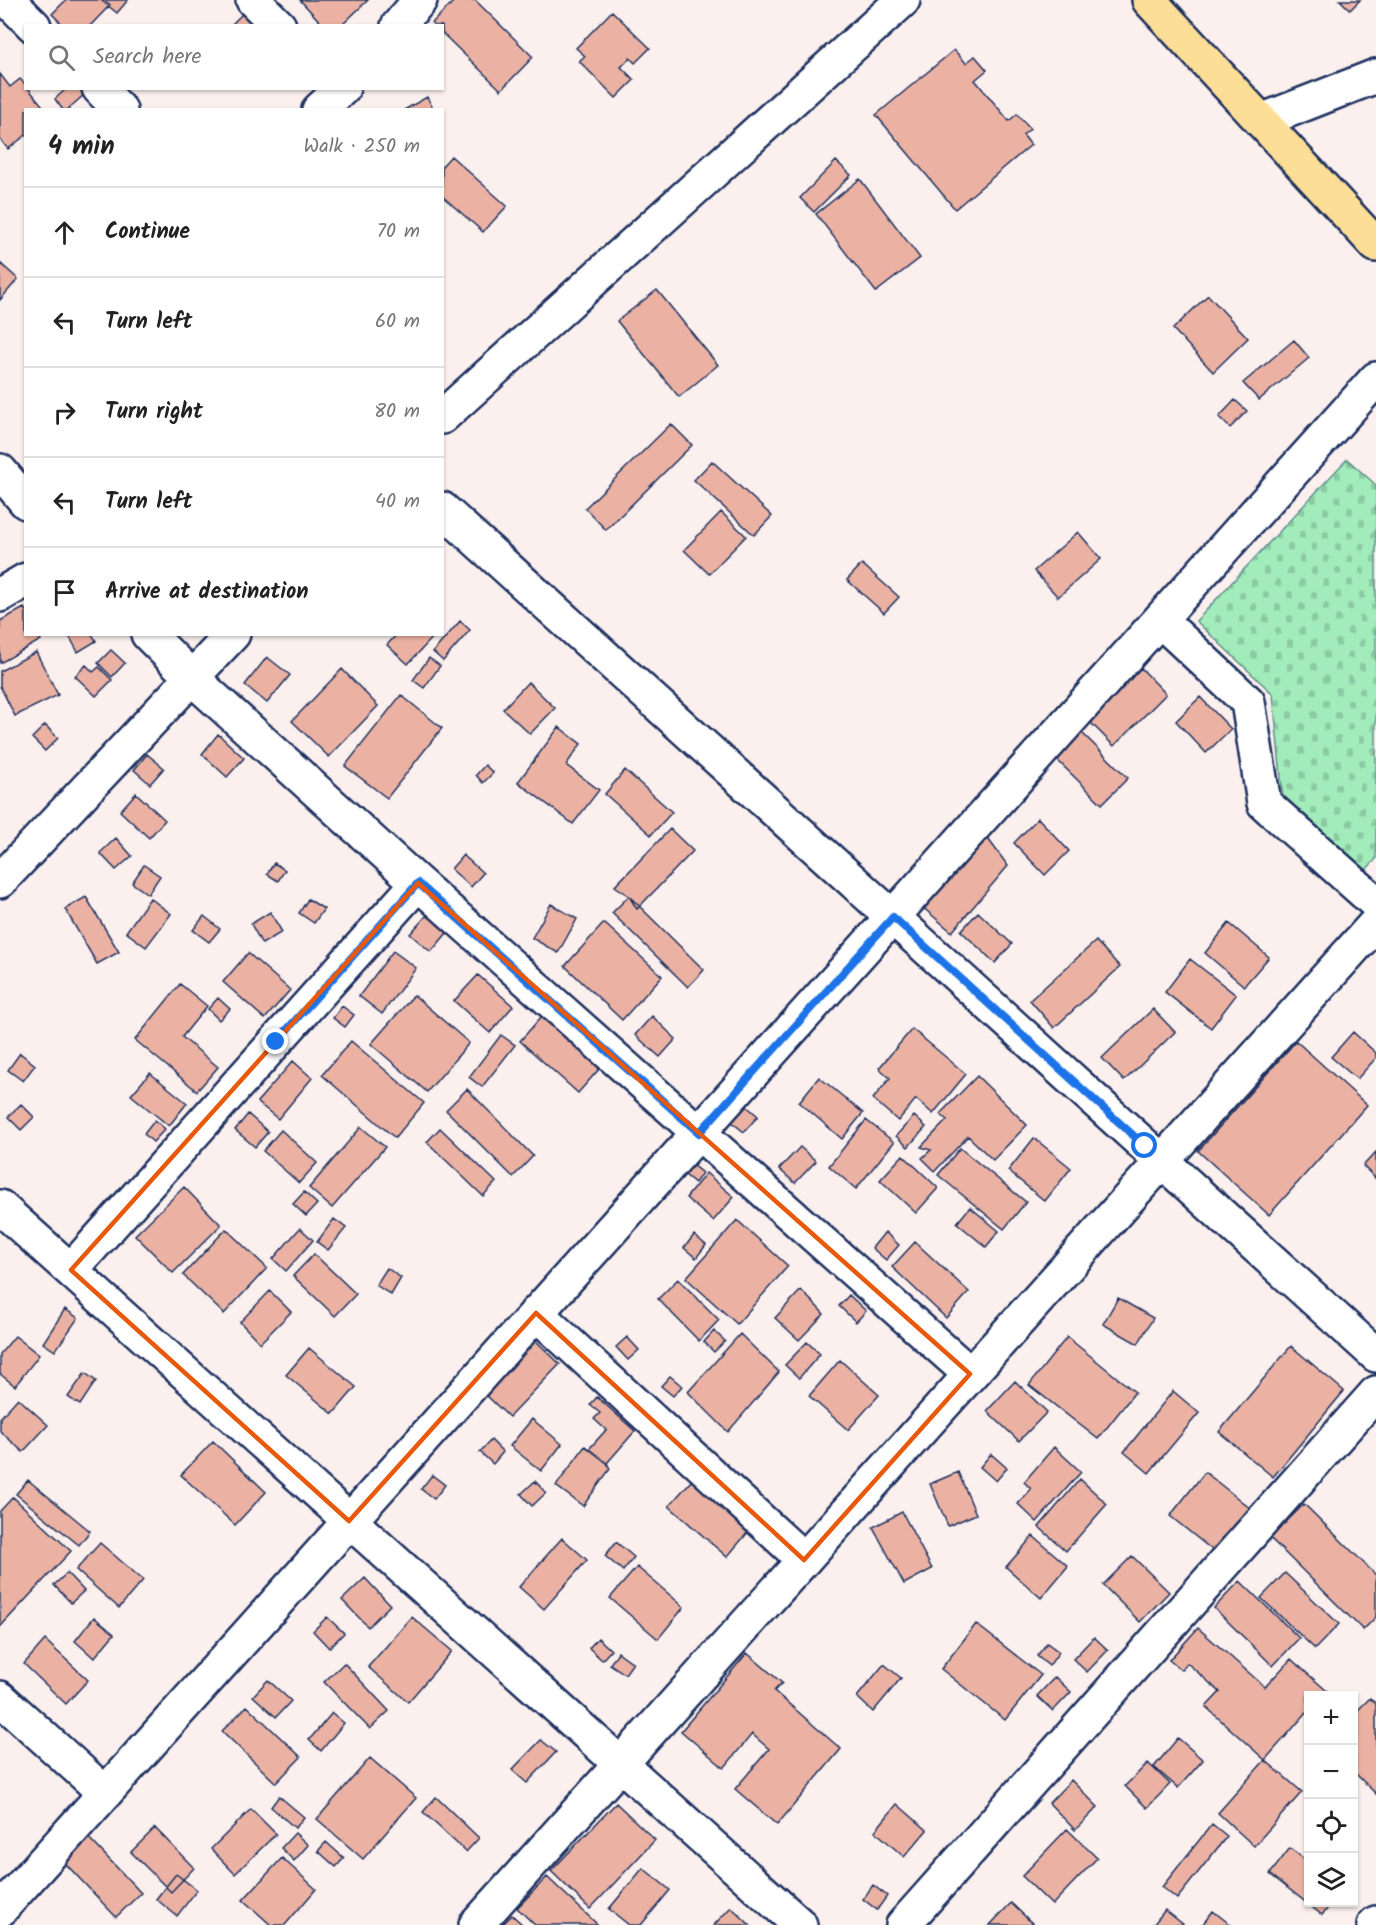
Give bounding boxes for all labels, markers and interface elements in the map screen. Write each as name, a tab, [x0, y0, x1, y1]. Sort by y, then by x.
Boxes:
search box	[24, 24, 444, 90]
text: Search here	[93, 40, 201, 75]
icon: search	[45, 41, 78, 74]
text: 4 min	[48, 126, 115, 168]
text: Walk · 250 m	[304, 131, 420, 163]
text: Continue	[105, 215, 190, 250]
icon: ahead	[48, 216, 81, 249]
text: 70 m	[377, 216, 420, 248]
text: Turn left	[105, 305, 192, 340]
icon: left	[48, 306, 81, 339]
text: 60 m	[375, 306, 420, 338]
text: Turn right	[105, 395, 203, 430]
icon: right	[48, 396, 81, 429]
text: 80 m	[374, 396, 420, 428]
text: Turn left	[105, 485, 192, 520]
icon: left	[48, 486, 81, 519]
text: 40 m	[375, 486, 420, 518]
text: Arrive at destination	[105, 575, 308, 610]
icon: arrive	[48, 576, 81, 609]
route end	[262, 1028, 288, 1054]
route start	[1131, 1132, 1157, 1158]
map controls	[1304, 1691, 1358, 1907]
button: +	[1304, 1691, 1358, 1745]
button: −	[1304, 1745, 1358, 1799]
button: locate	[1304, 1799, 1358, 1853]
button: layers	[1304, 1853, 1358, 1907]

